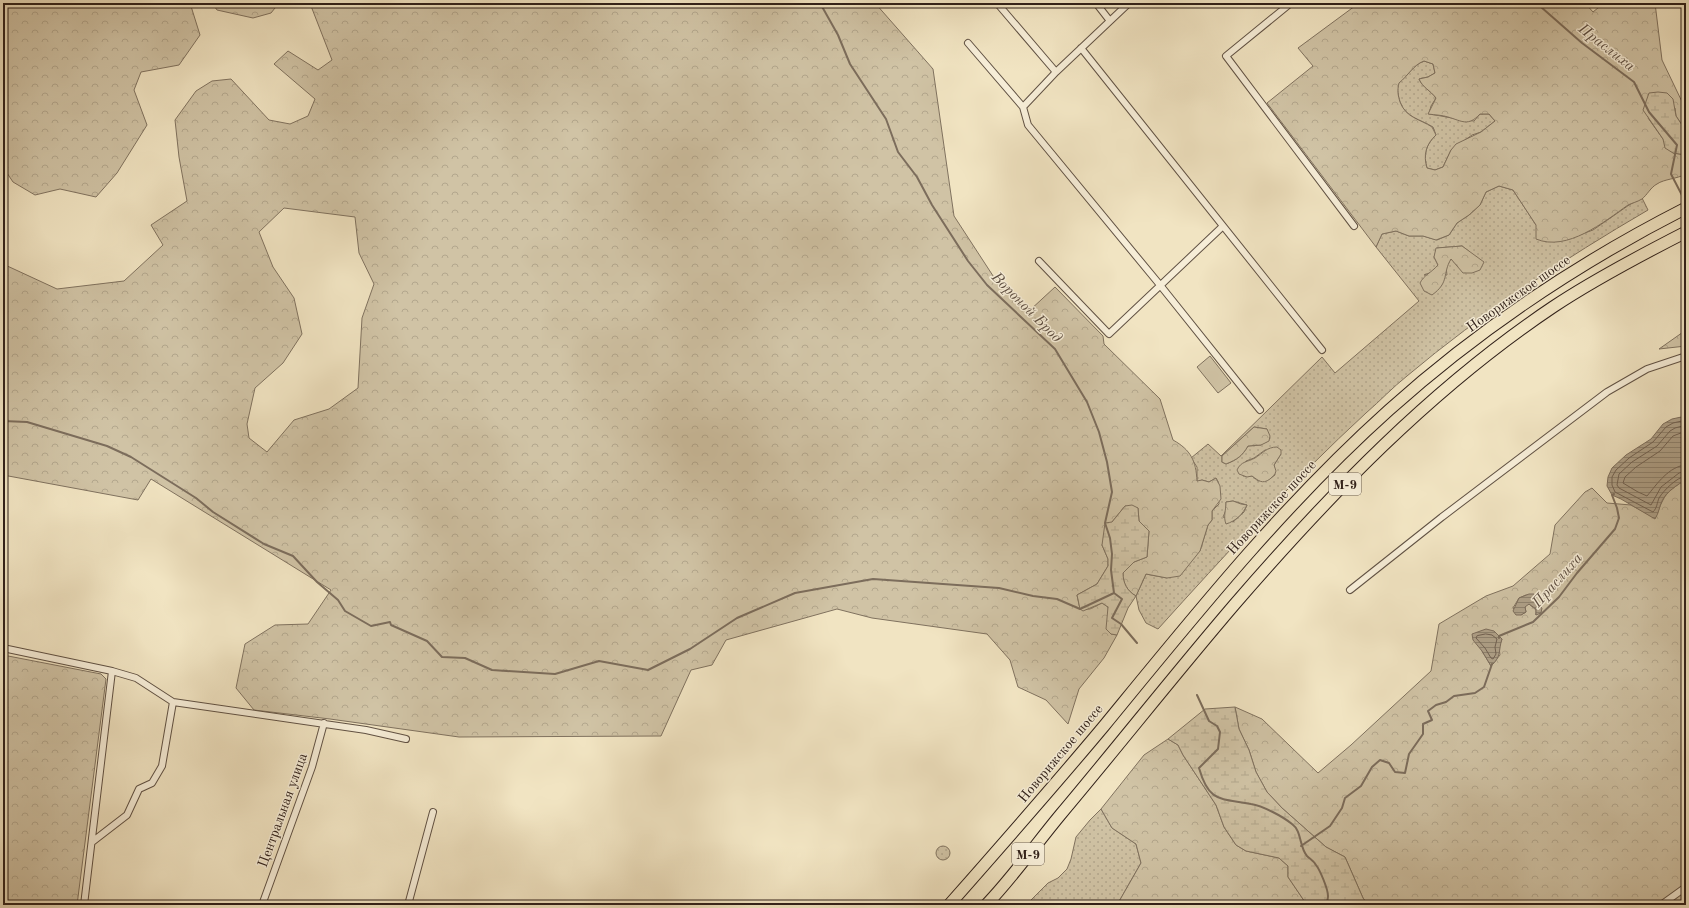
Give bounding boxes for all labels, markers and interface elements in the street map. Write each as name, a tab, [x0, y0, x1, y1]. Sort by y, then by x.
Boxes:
water label: Праслиха	[1574, 21, 1637, 75]
street label: Новорижское шоссе	[1464, 253, 1573, 335]
water label: Вороной Брод	[987, 269, 1064, 347]
street label: Новорижское шоссе	[1225, 458, 1319, 557]
road number: М-9	[1329, 473, 1361, 495]
water label: Праслиха	[1529, 551, 1586, 612]
street label: Новорижское шоссе	[1016, 702, 1106, 805]
street label: Центральная улица	[256, 751, 310, 869]
road number: М-9	[1012, 843, 1044, 865]

